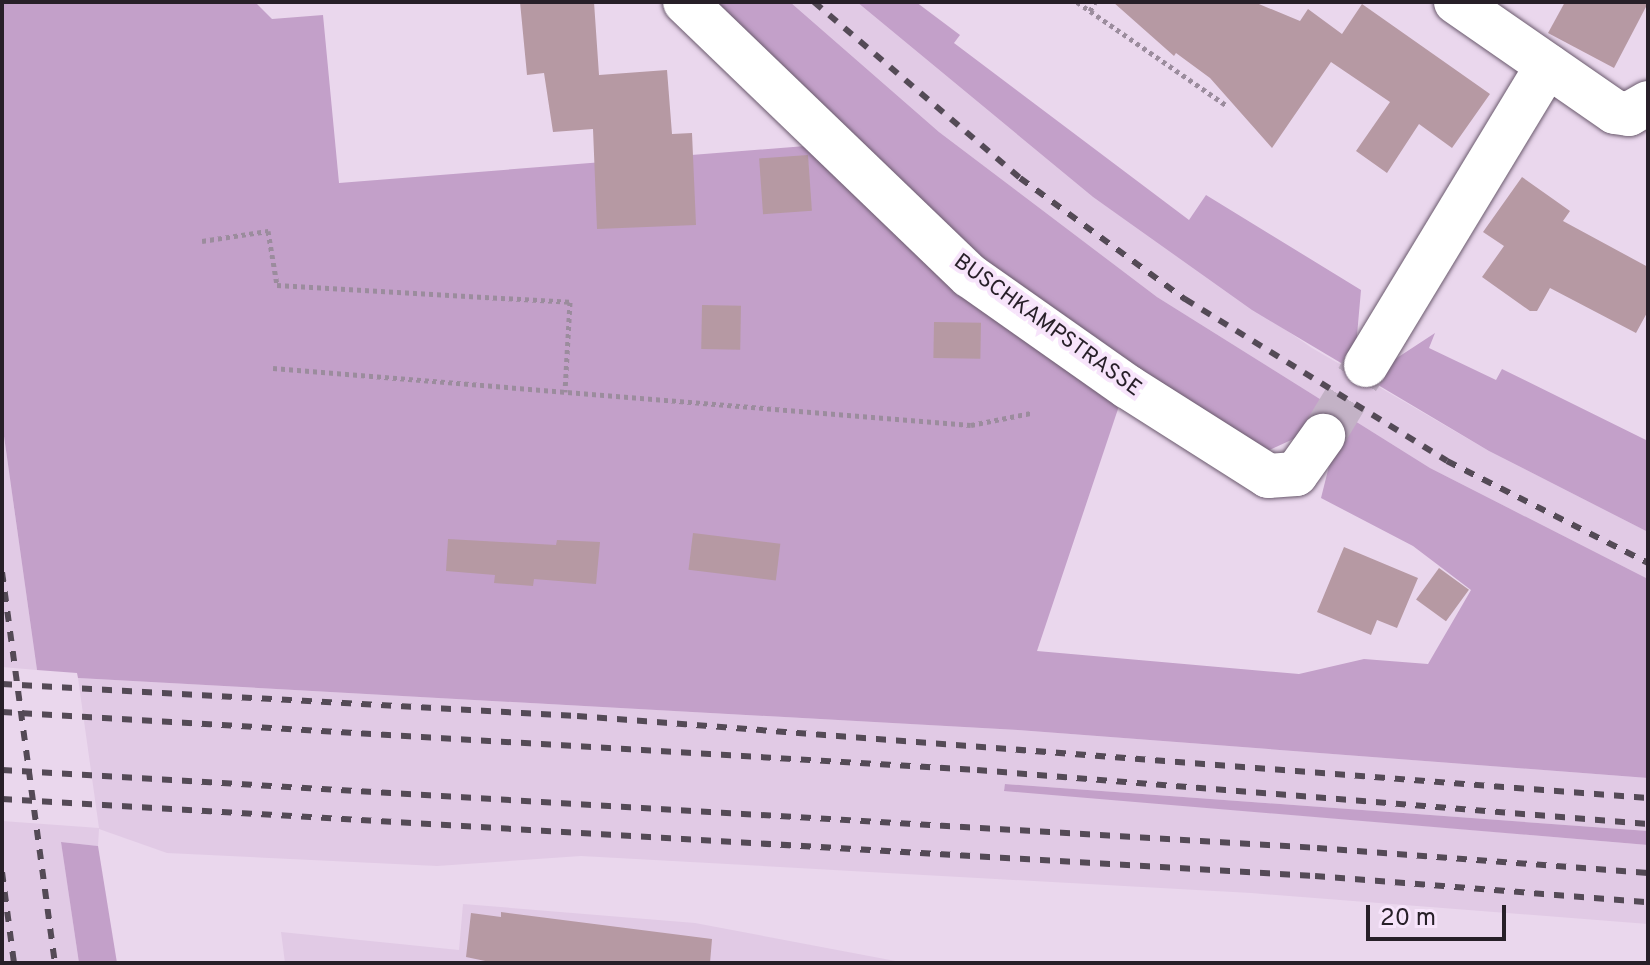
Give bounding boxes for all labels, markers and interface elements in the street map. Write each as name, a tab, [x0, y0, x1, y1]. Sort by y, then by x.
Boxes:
street label: BUSCHKAMPSTRASSE	[948, 249, 1146, 403]
scale bar	[1370, 889, 1510, 939]
text: 20 m	[1380, 904, 1436, 934]

